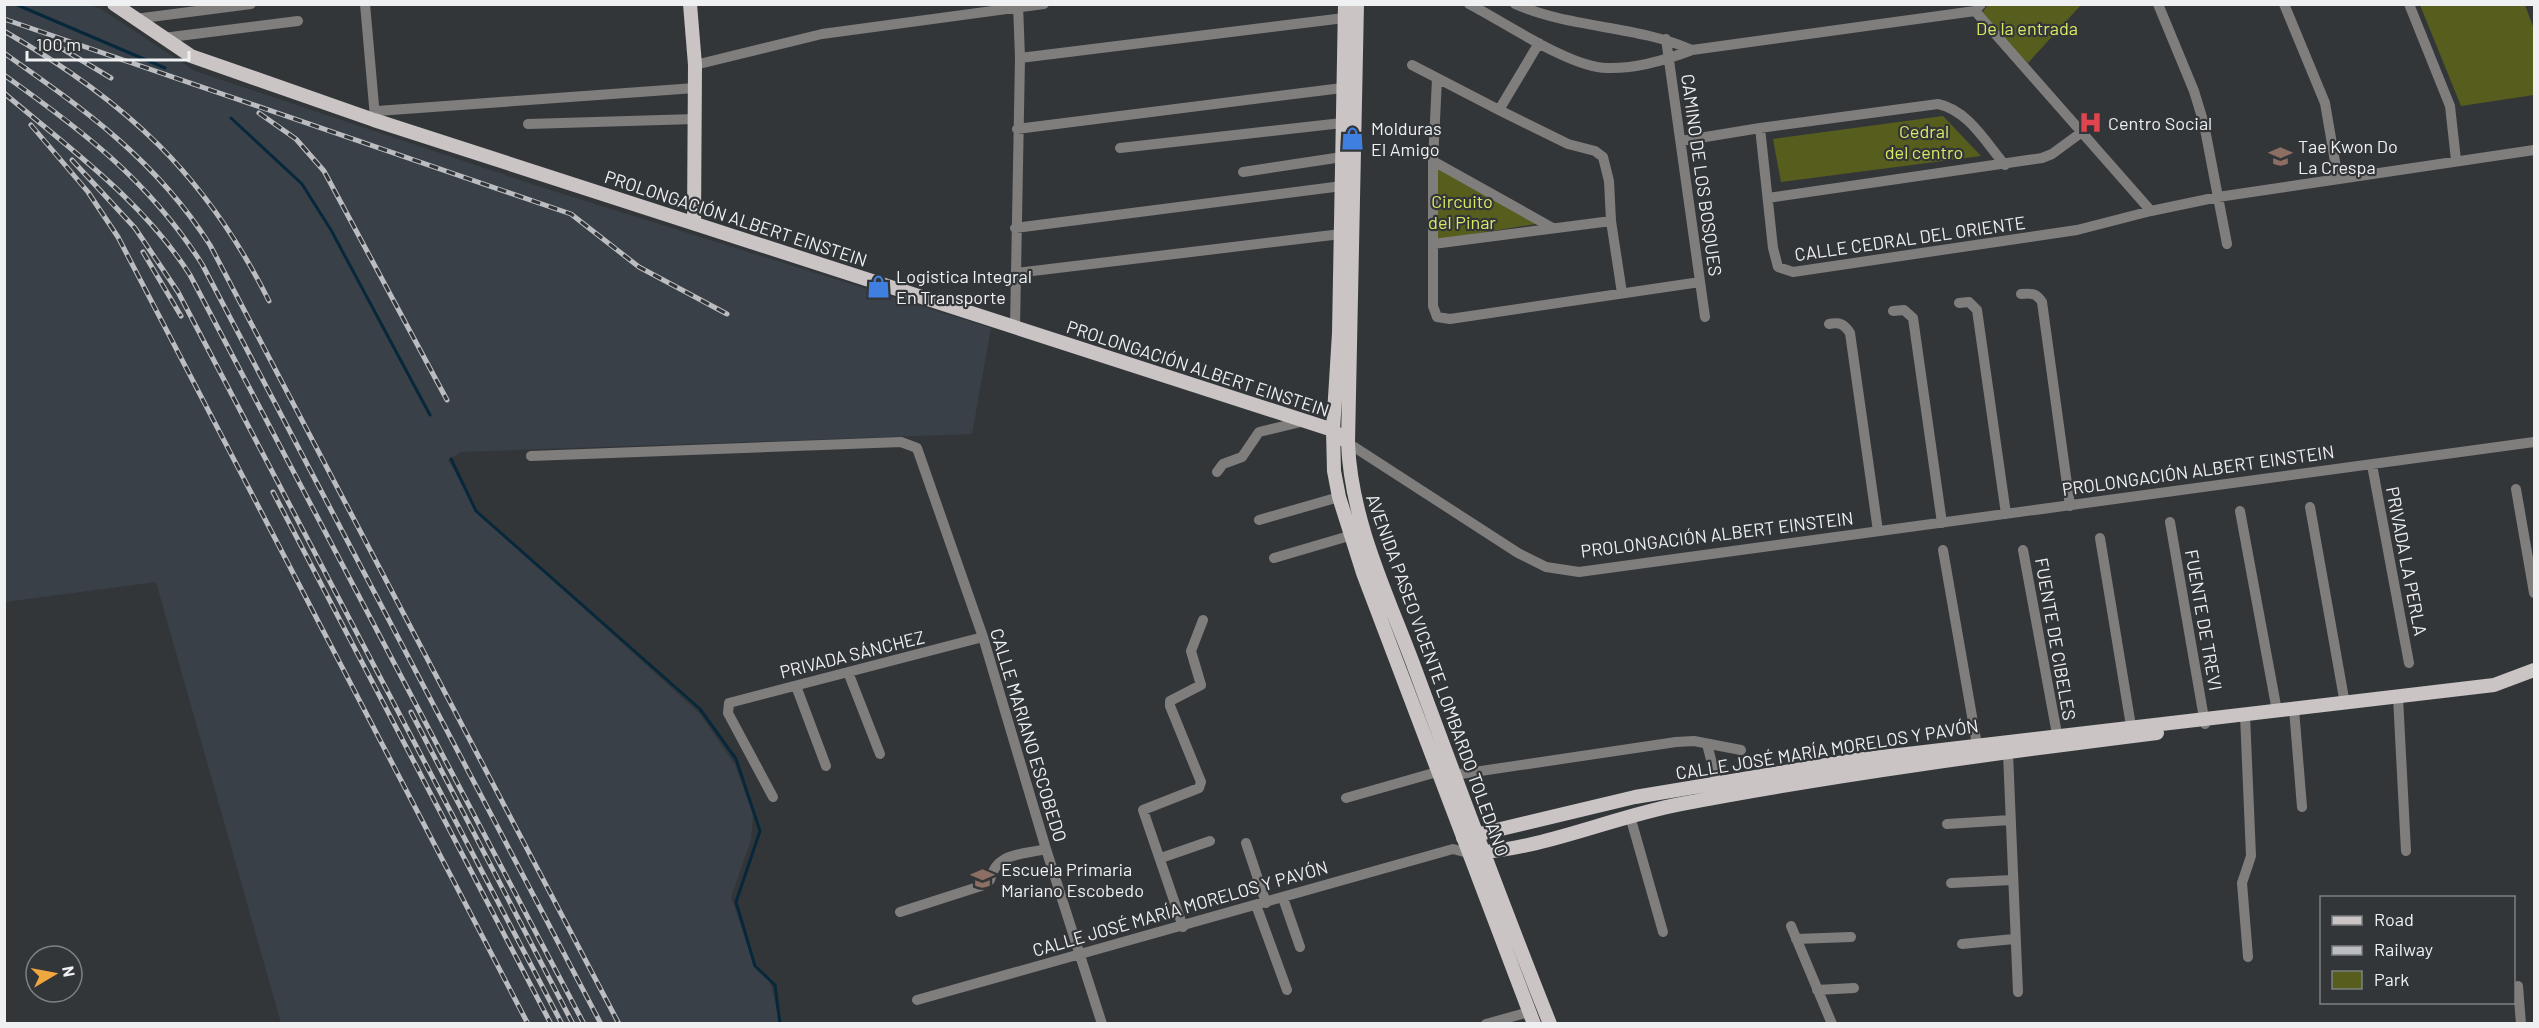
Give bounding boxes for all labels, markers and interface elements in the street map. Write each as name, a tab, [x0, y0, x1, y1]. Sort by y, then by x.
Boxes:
park label: De la entrada	[1976, 17, 2078, 39]
scale bar	[27, 24, 189, 62]
text: 100 m	[36, 33, 81, 55]
street label: CAMINO DE LOS BOSQUES	[1677, 73, 1727, 277]
hospital icon: Centro Social	[2077, 110, 2103, 136]
place label: Centro Social	[2108, 112, 2212, 134]
place label: Molduras El Amigo	[1371, 117, 1442, 160]
park label: Cedral del centro	[1885, 120, 1963, 163]
shop icon: Molduras El Amigo	[1340, 125, 1366, 151]
place label: Tae Kwon Do La Crespa	[2298, 135, 2398, 178]
school or university icon: Tae Kwon Do La Crespa	[2267, 143, 2293, 169]
street label: PROLONGACIÓN ALBERT EINSTEIN	[602, 165, 870, 271]
park label: Circuito del Pinar	[1428, 190, 1496, 233]
street label: CALLE CEDRAL DEL ORIENTE	[1793, 211, 2027, 265]
place label: Logistica Integral En Transporte	[896, 265, 1032, 308]
shop icon: Logistica Integral En Transporte	[865, 273, 891, 299]
street label: PROLONGACIÓN ALBERT EINSTEIN	[1064, 315, 1332, 421]
street label: PROLONGACIÓN ALBERT EINSTEIN	[2060, 440, 2336, 500]
street label: PRIVADA LA PERLA	[2382, 485, 2432, 637]
street label: AVENIDA PASEO VICENTE LOMBARDO TOLEDANO	[1362, 491, 1514, 859]
street label: PROLONGACIÓN ALBERT EINSTEIN	[1579, 506, 1855, 562]
street label: FUENTE DE TREVI	[2181, 548, 2227, 692]
street label: FUENTE DE CIBELES	[2031, 556, 2081, 722]
street label: PRIVADA SÁNCHEZ	[777, 625, 927, 683]
street label: CALLE MARIANO ESCOBEDO	[986, 626, 1072, 844]
street label: CALLE JOSÉ MARÍA MORELOS Y PAVÓN	[1674, 714, 1980, 784]
street label: CALLE JOSÉ MARÍA MORELOS Y PAVÓN	[1030, 855, 1330, 961]
place label: Escuela Primaria Mariano Escobedo	[1001, 858, 1144, 901]
school or university icon: Escuela Primaria Mariano Escobedo	[970, 866, 996, 892]
legend	[2320, 896, 2515, 1004]
text: Road	[2374, 908, 2414, 930]
text: Railway	[2374, 938, 2433, 960]
north arrow	[24, 944, 84, 1004]
text: N	[59, 964, 80, 978]
text: Park	[2374, 968, 2409, 990]

